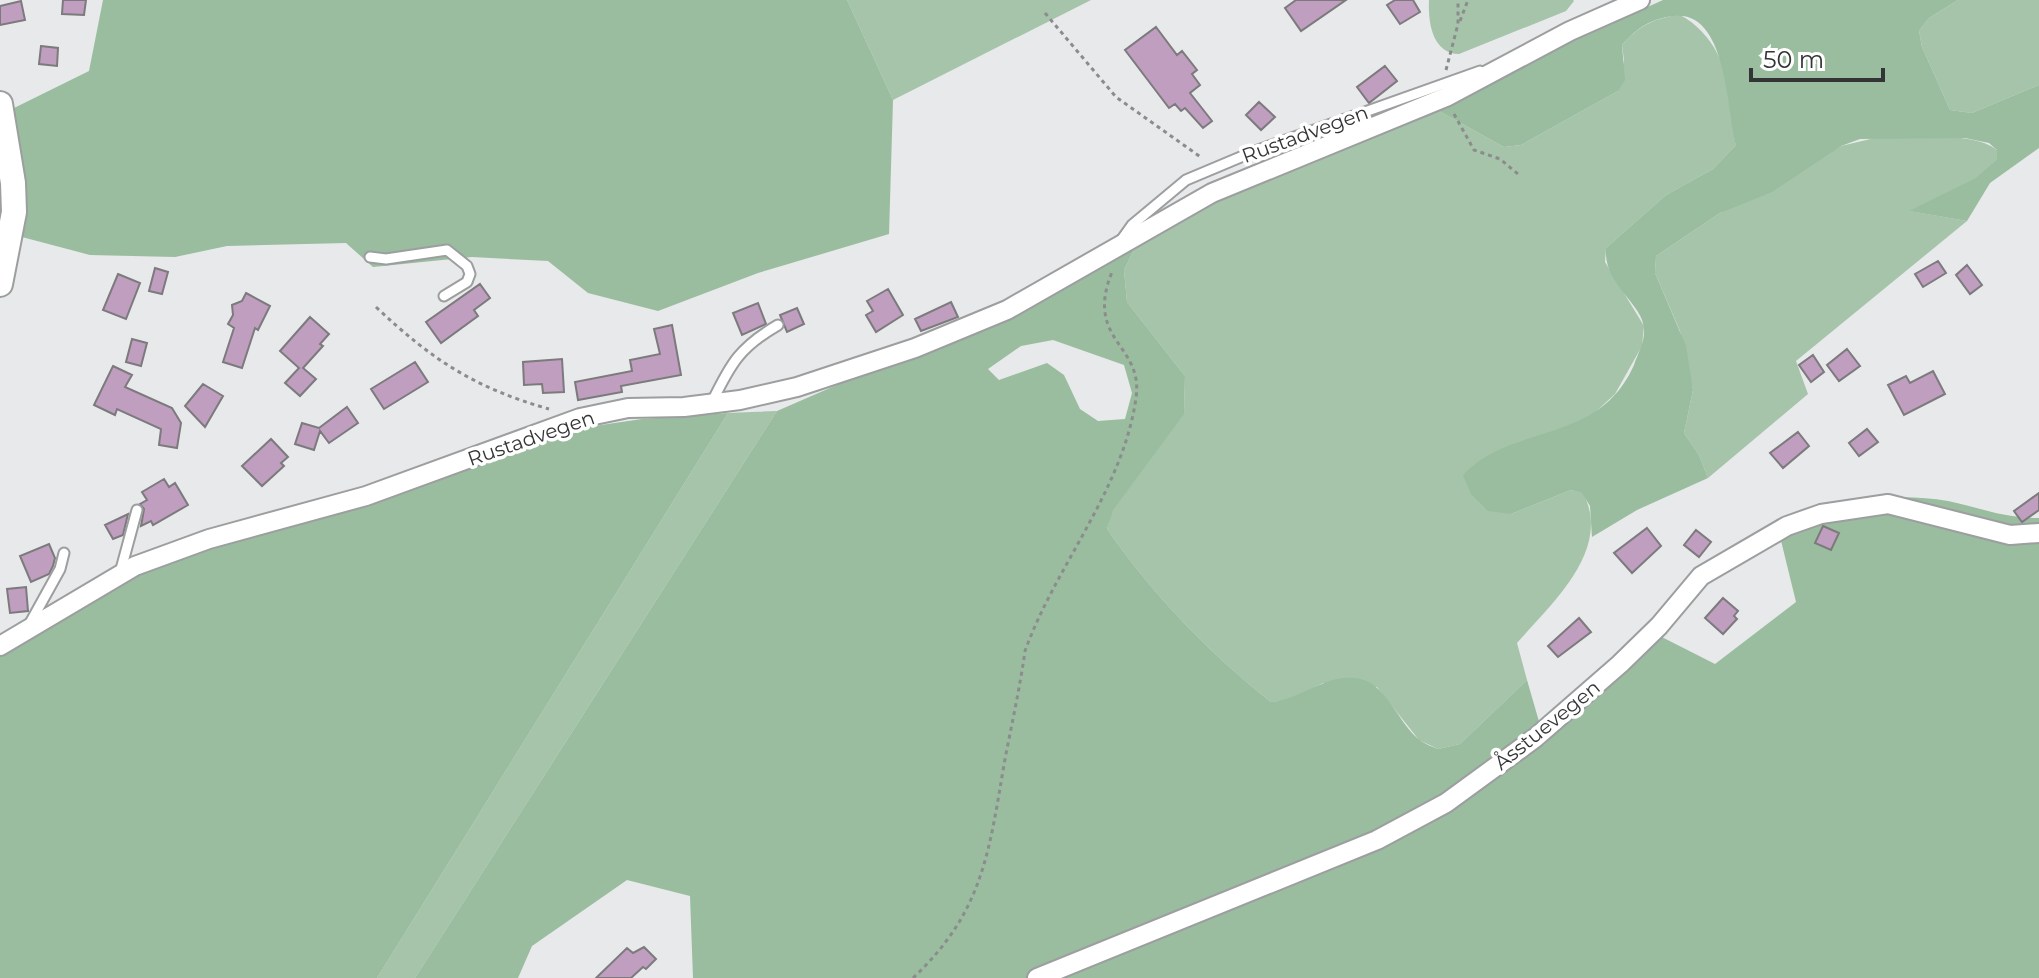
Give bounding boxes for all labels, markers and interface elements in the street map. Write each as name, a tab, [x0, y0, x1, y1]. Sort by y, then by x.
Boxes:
scale bar	[1751, 32, 1883, 82]
text: 50 m	[1763, 45, 1824, 74]
street label: Rustadvegen	[1239, 100, 1371, 168]
street label: Rustadvegen	[464, 405, 598, 471]
street label: Åsstuevegen	[1489, 674, 1605, 775]

